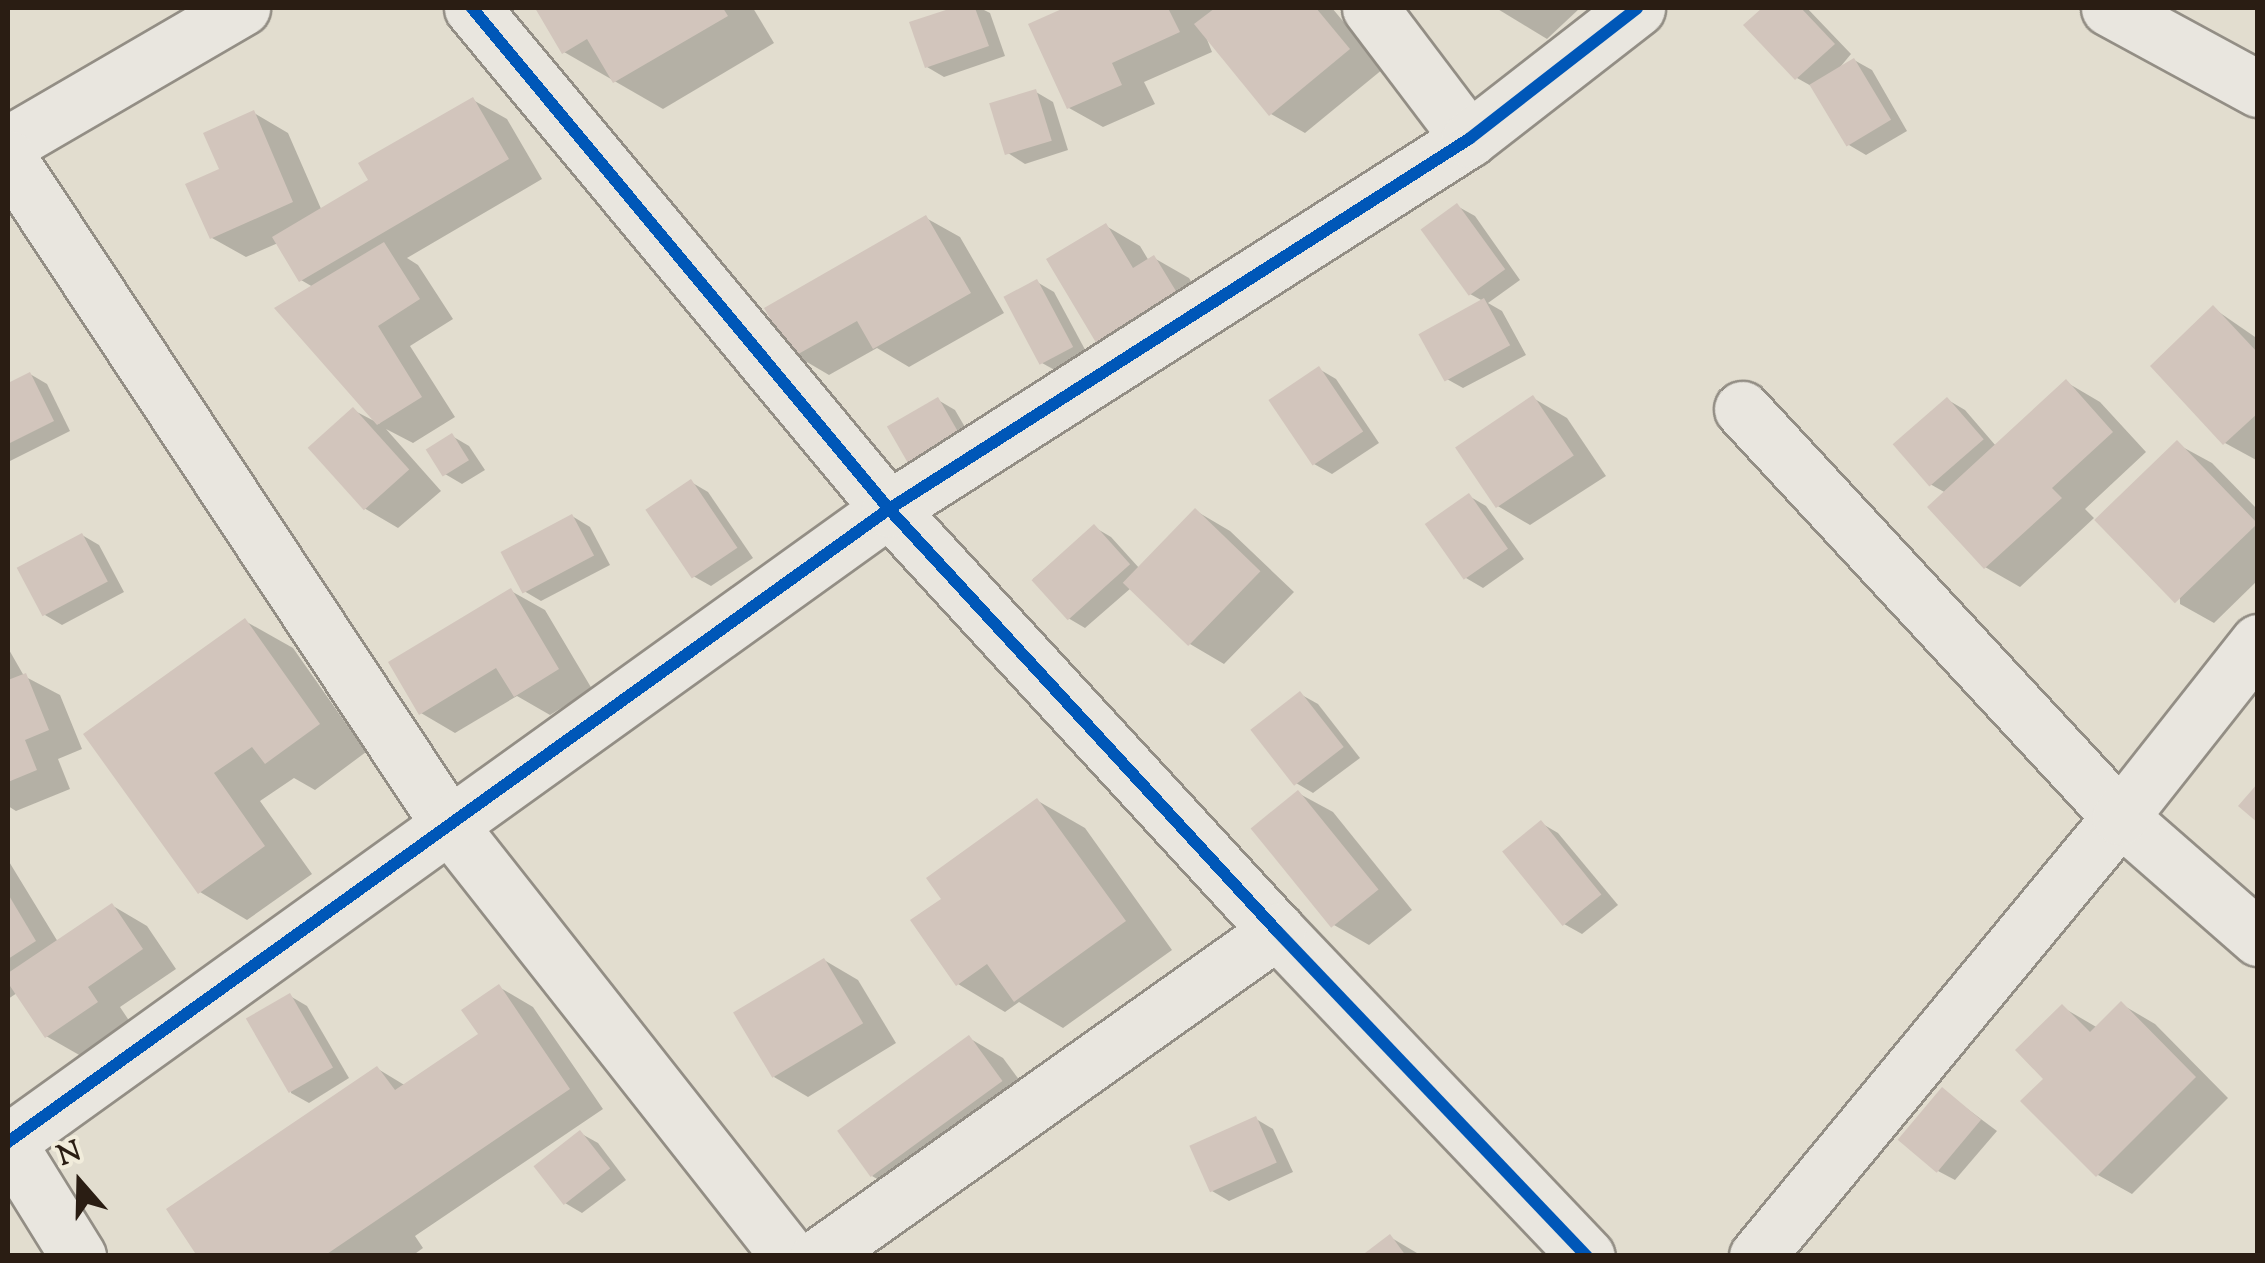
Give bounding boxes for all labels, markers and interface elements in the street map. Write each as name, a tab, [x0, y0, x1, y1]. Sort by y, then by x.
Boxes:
text: N	[52, 1132, 87, 1177]
north arrow	[30, 1133, 130, 1233]

